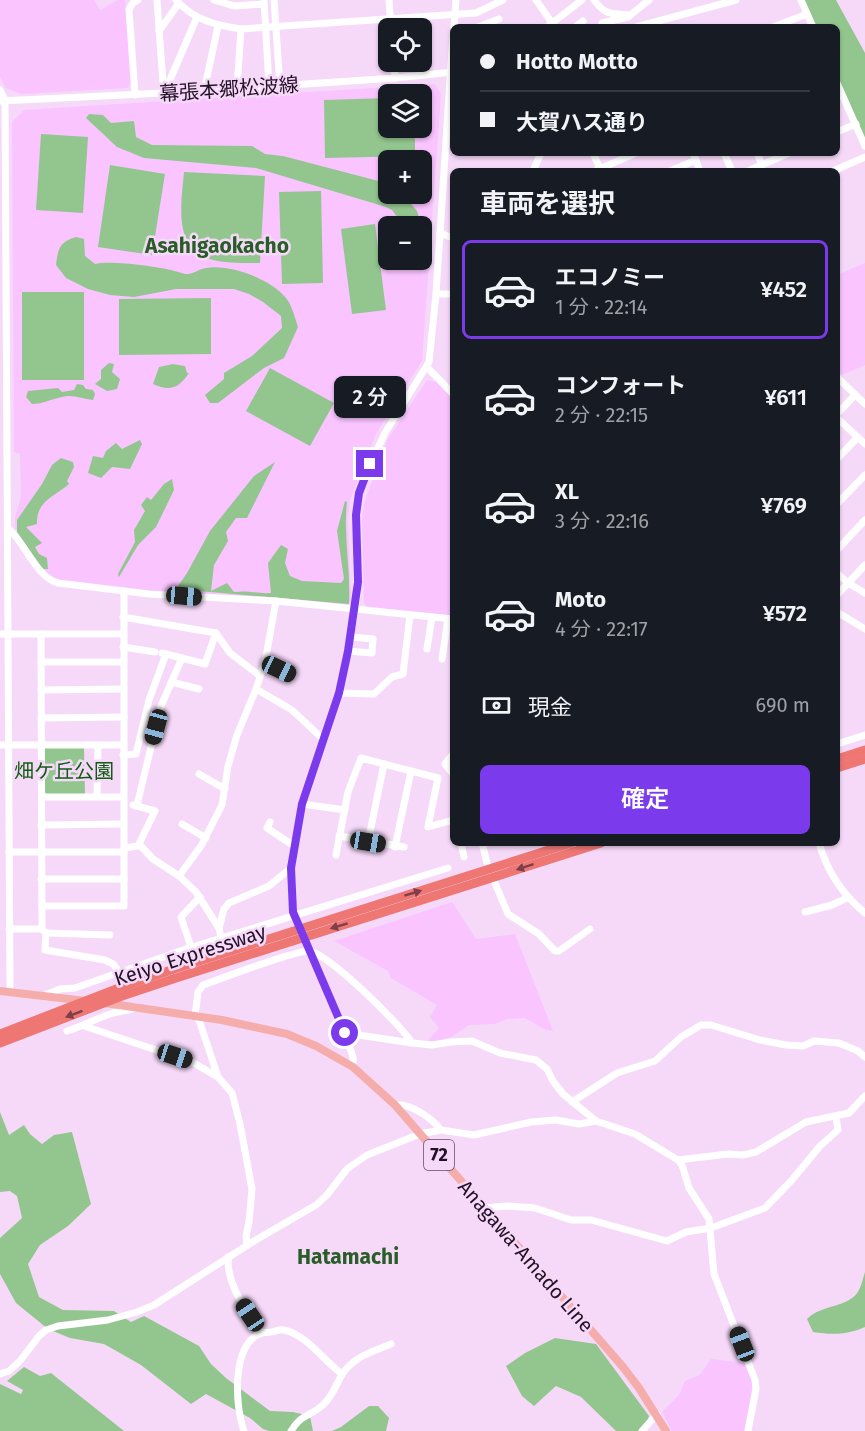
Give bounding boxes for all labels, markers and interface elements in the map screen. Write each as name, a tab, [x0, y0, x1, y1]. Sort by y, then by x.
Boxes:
map controls	[378, 18, 432, 270]
button: locate	[378, 18, 432, 72]
text: Hotto Motto	[516, 48, 638, 75]
street label: 幕張本郷松波線	[158, 72, 300, 106]
button: layers	[378, 84, 432, 138]
text: 大賀ハス通り	[516, 109, 648, 136]
button: +	[378, 150, 432, 204]
text: 車両を選択	[480, 188, 615, 220]
button: −	[378, 216, 432, 270]
district label: Asahigaokacho	[144, 233, 289, 259]
icon: car	[483, 263, 537, 317]
text: エコノミー	[555, 264, 665, 291]
text: ¥452	[760, 276, 807, 303]
text: 1 分 · 22:14	[555, 295, 647, 319]
icon: car	[483, 371, 537, 425]
text: コンフォート	[555, 372, 686, 399]
callout: 2 分	[334, 377, 406, 419]
text: ¥611	[765, 384, 807, 411]
text: 2 分	[352, 385, 388, 409]
text: 2 分 · 22:15	[555, 403, 648, 427]
route end	[356, 450, 383, 477]
text: XL	[555, 478, 579, 505]
icon: car	[483, 479, 537, 533]
text: ¥769	[761, 492, 807, 519]
text: 3 分 · 22:16	[555, 509, 649, 533]
car	[165, 585, 203, 607]
text: Moto	[555, 586, 606, 613]
icon: car	[483, 587, 537, 641]
text: ¥572	[763, 600, 807, 627]
text: 4 分 · 22:17	[555, 617, 648, 641]
car	[259, 653, 299, 685]
icon: cash	[480, 689, 513, 722]
text: 690 m	[756, 693, 810, 717]
text: 現金	[528, 694, 572, 721]
car	[143, 707, 169, 747]
park label: 畑ケ丘公園	[14, 759, 114, 783]
button: 確定	[480, 765, 810, 834]
car	[349, 830, 387, 854]
one-way arrow	[516, 863, 534, 872]
one-way arrow	[404, 888, 422, 897]
street label: Keiyo Expressway	[111, 919, 269, 991]
one-way arrow	[330, 921, 348, 931]
one-way arrow	[65, 1010, 83, 1019]
route start	[331, 1019, 358, 1046]
car	[155, 1042, 195, 1070]
road number: 72	[424, 1140, 454, 1170]
street label: Anagawa-Amado Line	[453, 1175, 599, 1337]
district label: Hatamachi	[297, 1244, 399, 1270]
car	[232, 1295, 268, 1335]
car	[727, 1324, 757, 1364]

